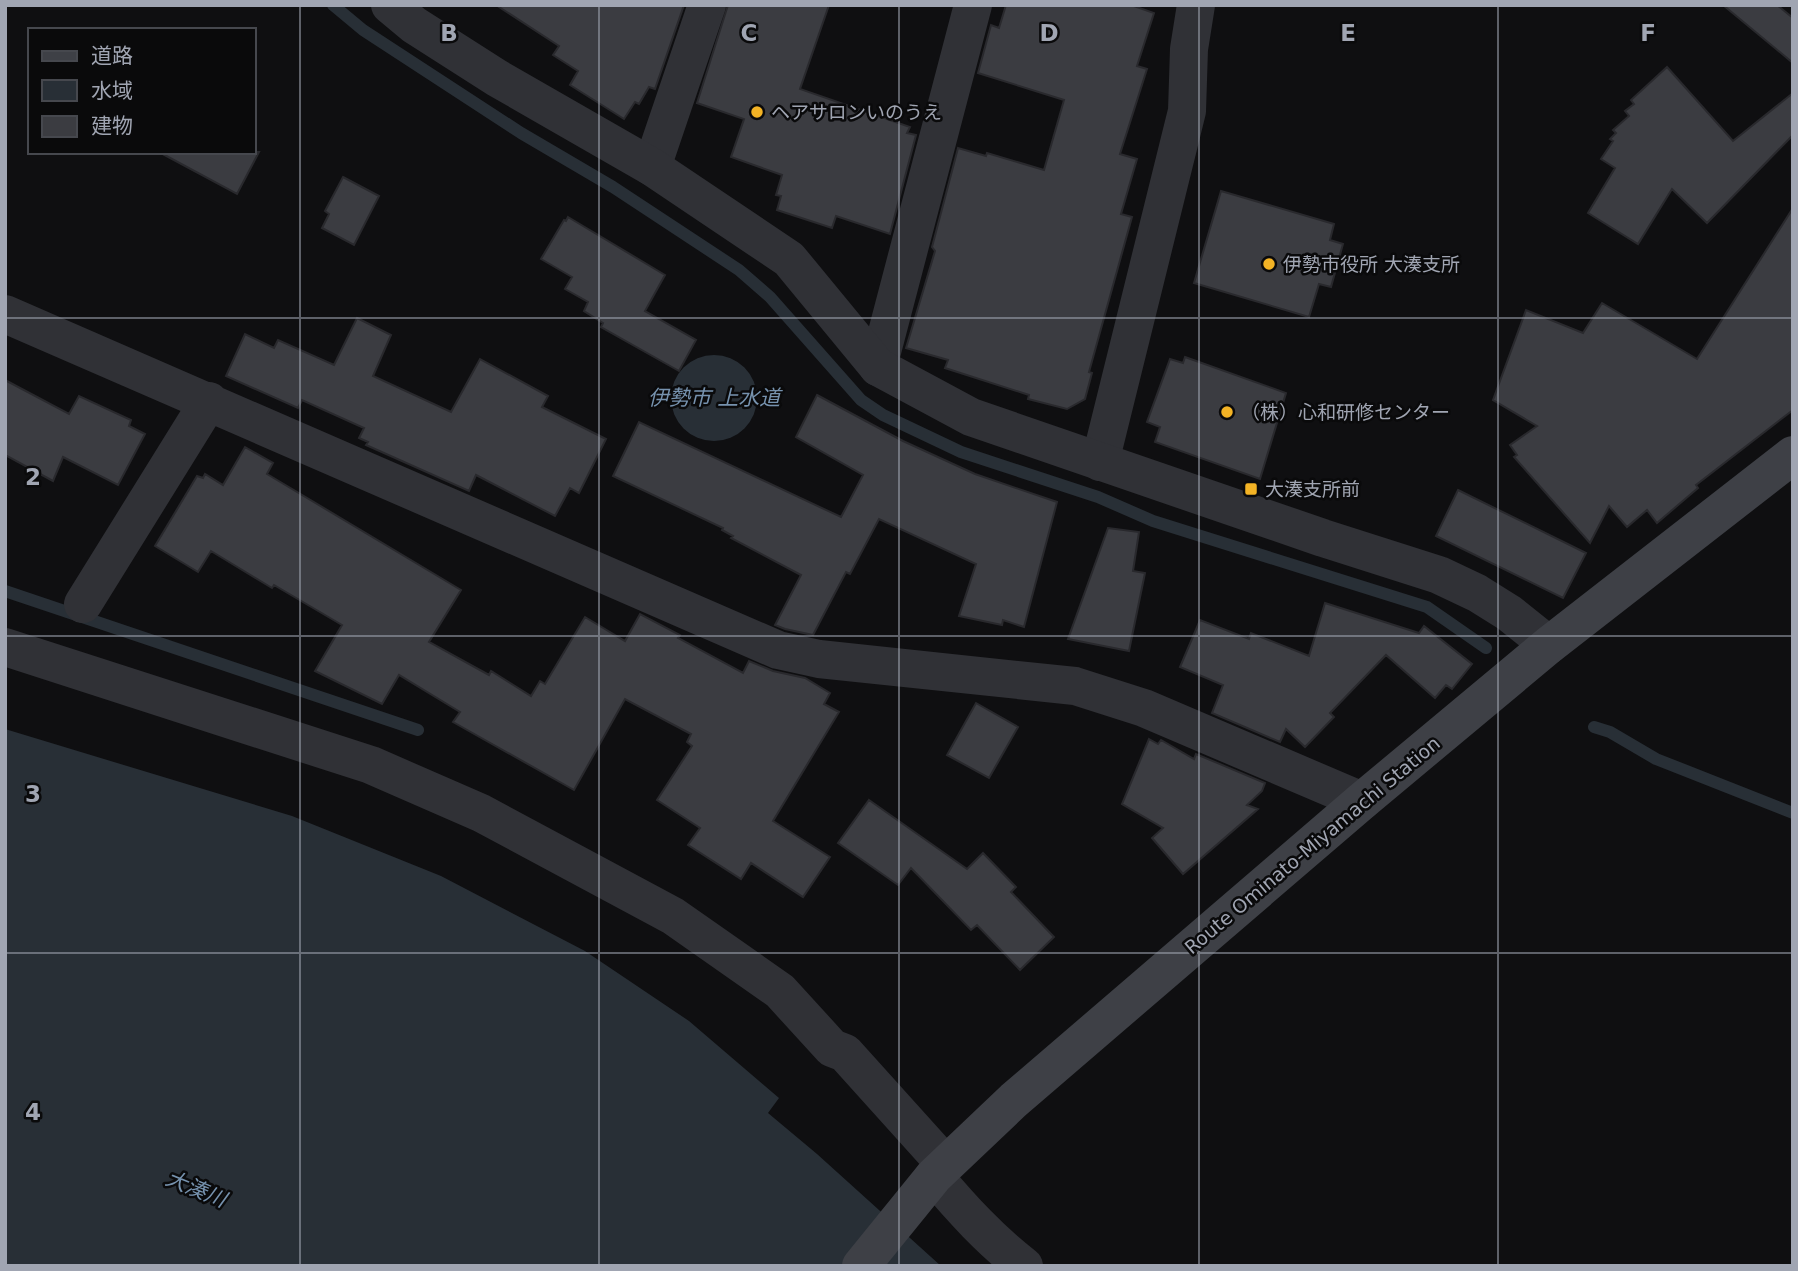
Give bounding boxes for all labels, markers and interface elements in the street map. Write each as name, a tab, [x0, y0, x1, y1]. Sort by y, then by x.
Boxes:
text: B	[440, 20, 458, 46]
text: C	[741, 20, 757, 46]
text: D	[1039, 20, 1059, 46]
text: E	[1340, 20, 1356, 46]
text: F	[1640, 20, 1656, 46]
legend	[28, 28, 256, 154]
text: 道路	[91, 44, 133, 68]
text: 水域	[91, 79, 133, 103]
place label: ヘアサロンいのうえ	[771, 101, 942, 123]
marker: ヘアサロンいのうえ	[749, 104, 765, 120]
text: 建物	[91, 114, 133, 138]
place label: 伊勢市役所 大湊支所	[1283, 253, 1460, 275]
marker: 伊勢市役所 大湊支所	[1261, 256, 1277, 272]
water label: 伊勢市 上水道	[648, 386, 783, 410]
place label: （株）心和研修センター	[1241, 401, 1450, 423]
marker: （株）心和研修センター	[1219, 404, 1235, 420]
text: 2	[25, 464, 41, 490]
place label: 大湊支所前	[1265, 478, 1360, 500]
marker: 大湊支所前	[1243, 481, 1259, 497]
street label: Route Ominato-Miyamachi Station	[1180, 732, 1444, 958]
text: 3	[25, 781, 41, 807]
text: 4	[25, 1099, 41, 1125]
water label: 大湊川	[162, 1166, 232, 1213]

